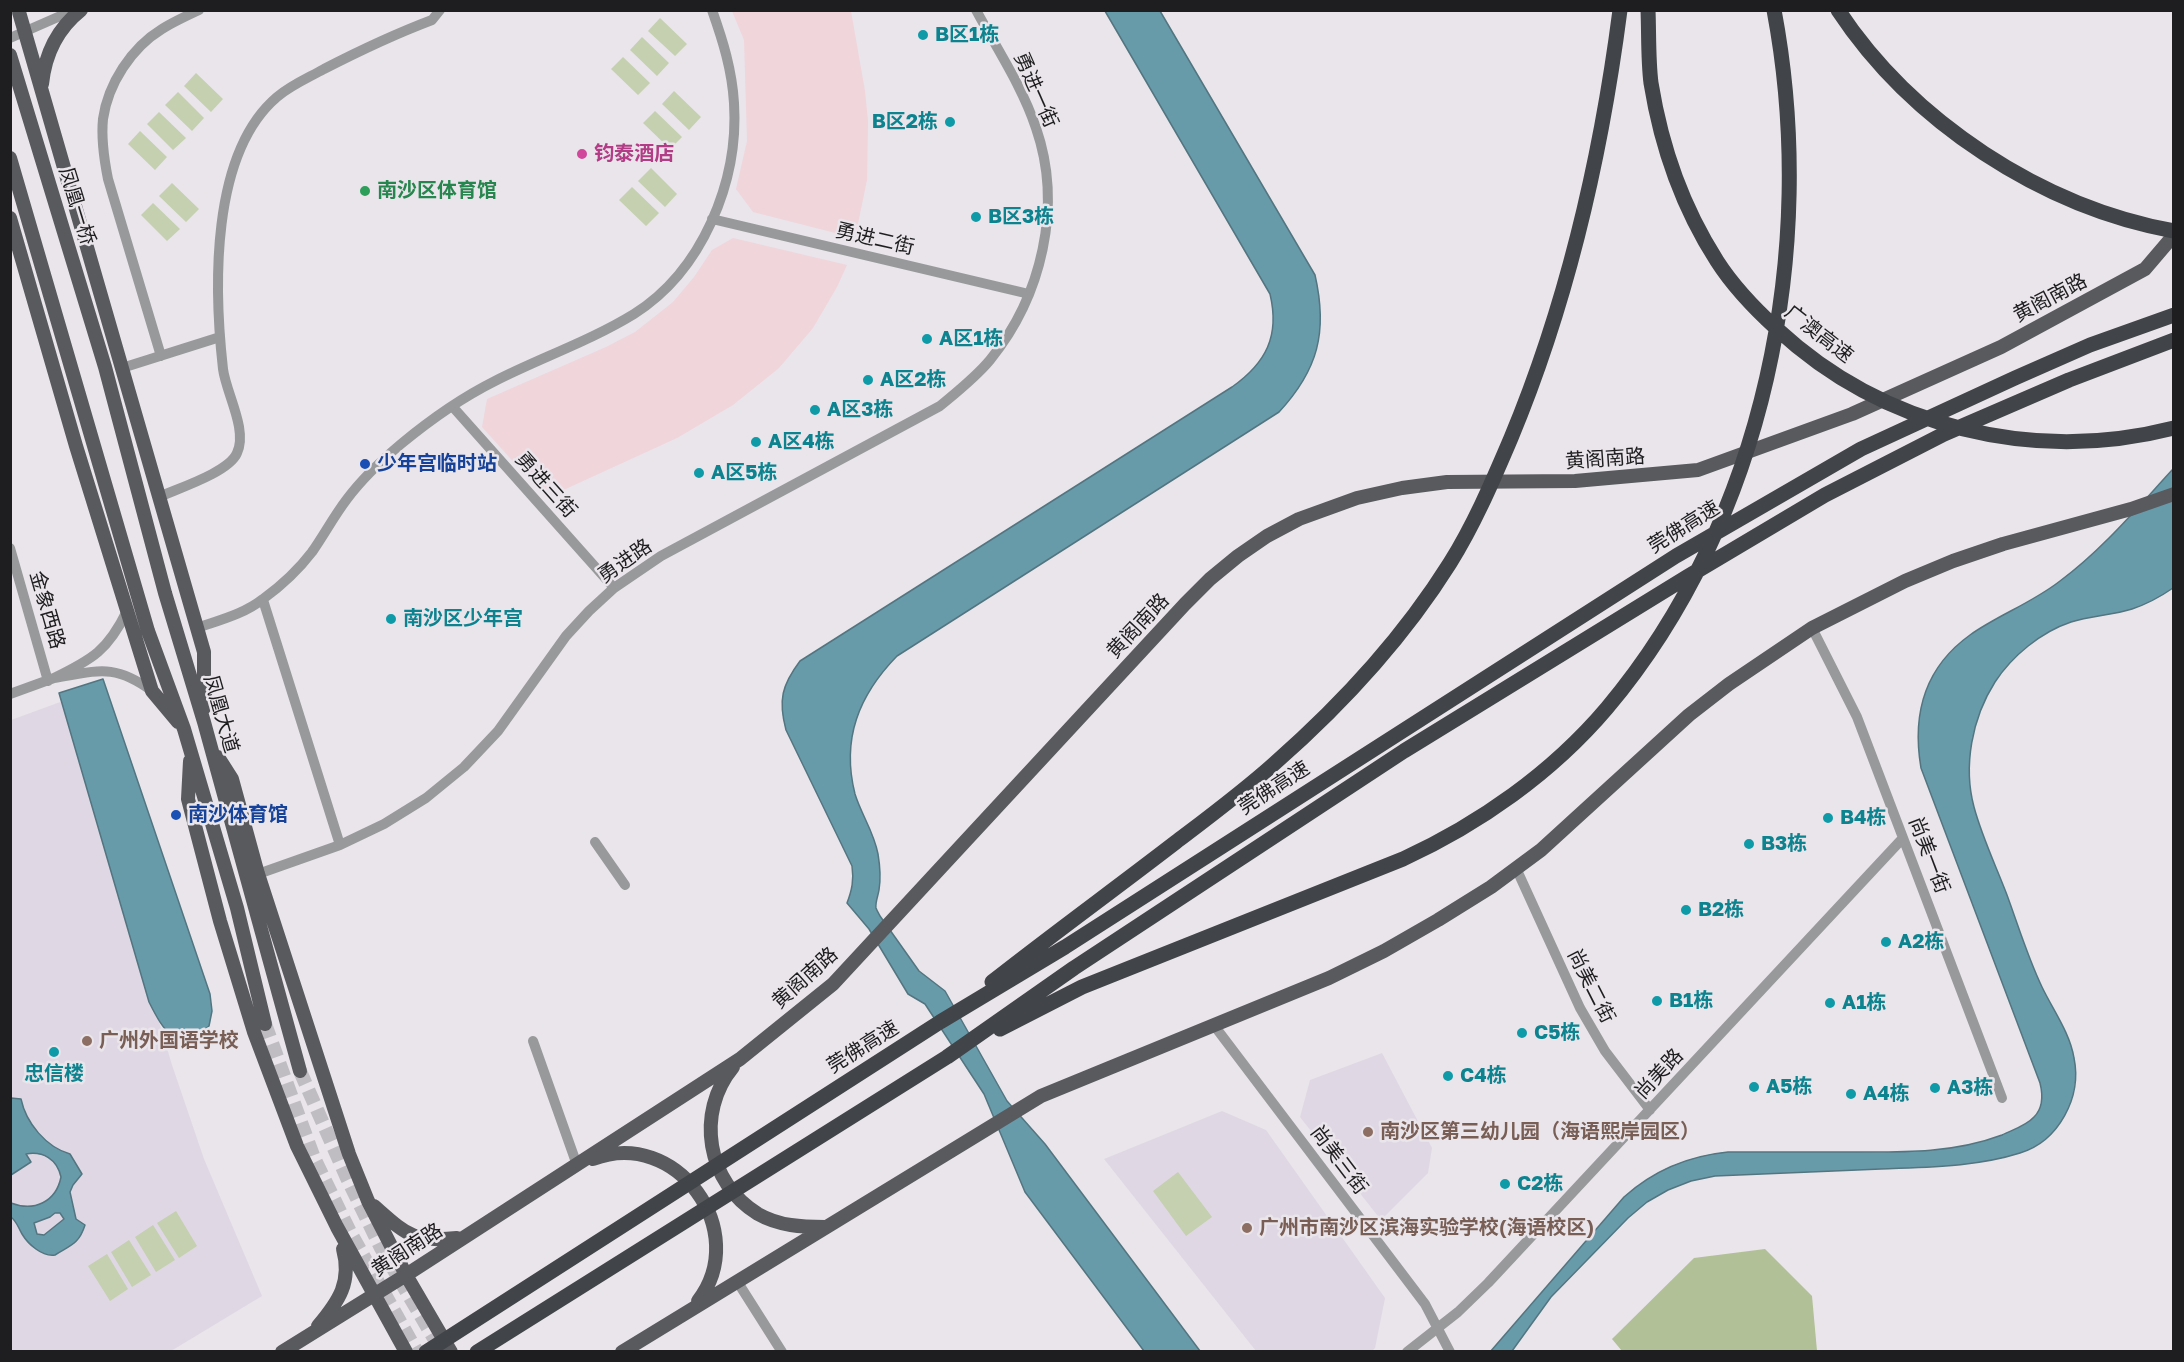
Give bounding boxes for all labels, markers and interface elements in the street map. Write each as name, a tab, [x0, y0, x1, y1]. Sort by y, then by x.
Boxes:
place label: B区1栋	[935, 23, 999, 47]
marker: B区1栋	[916, 28, 930, 42]
street label: 勇进一街	[1009, 49, 1063, 131]
place label: B区2栋	[872, 110, 938, 134]
marker: B区2栋	[943, 115, 957, 129]
place label: 钧泰酒店	[594, 142, 674, 166]
marker: 钧泰酒店	[575, 147, 589, 161]
street label: 凤凰一桥	[54, 164, 100, 248]
place label: 南沙区体育馆	[377, 179, 497, 203]
marker: 南沙区体育馆	[358, 184, 372, 198]
place label: B区3栋	[988, 205, 1054, 229]
marker: B区3栋	[969, 210, 983, 224]
street label: 勇进二街	[833, 218, 917, 260]
street label: 黄阁南路	[2009, 269, 2091, 327]
street label: 广澳高速	[1780, 300, 1858, 368]
place label: A区1栋	[939, 327, 1003, 351]
marker: A区1栋	[920, 332, 934, 346]
place label: A区2栋	[880, 368, 946, 392]
marker: A区2栋	[861, 373, 875, 387]
place label: A区3栋	[827, 398, 893, 422]
marker: A区3栋	[808, 403, 822, 417]
place label: A区4栋	[768, 430, 835, 454]
marker: A区4栋	[749, 435, 763, 449]
street label: 黄阁南路	[1564, 444, 1646, 474]
street label: 勇进三街	[510, 447, 582, 523]
place label: 少年宫临时站	[377, 452, 497, 476]
marker: 少年宫临时站	[358, 457, 372, 471]
place label: A区5栋	[711, 461, 777, 485]
marker: A区5栋	[692, 466, 706, 480]
street label: 莞佛高速	[1644, 496, 1724, 558]
street label: 勇进路	[594, 534, 656, 588]
street label: 金象西路	[24, 568, 70, 652]
street label: 黄阁南路	[1102, 589, 1174, 663]
place label: 南沙区少年宫	[403, 607, 523, 631]
marker: 南沙区少年宫	[384, 612, 398, 626]
street label: 凤凰大道	[198, 672, 244, 756]
street label: 莞佛高速	[1234, 756, 1314, 820]
place label: 南沙体育馆	[188, 803, 288, 827]
place label: B4栋	[1840, 806, 1887, 830]
marker: 南沙体育馆	[169, 808, 183, 822]
marker: B4栋	[1821, 811, 1835, 825]
street label: 尚美一街	[1903, 813, 1955, 897]
place label: B3栋	[1761, 832, 1807, 856]
marker: B3栋	[1742, 837, 1756, 851]
place label: B2栋	[1698, 898, 1744, 922]
marker: B2栋	[1679, 903, 1693, 917]
place label: A2栋	[1898, 930, 1944, 954]
marker: A2栋	[1879, 935, 1893, 949]
street label: 黄阁南路	[767, 942, 843, 1014]
street label: 尚美二街	[1562, 945, 1620, 1027]
place label: B1栋	[1669, 989, 1713, 1013]
place label: A1栋	[1842, 991, 1886, 1015]
marker: B1栋	[1650, 994, 1664, 1008]
marker: A1栋	[1823, 996, 1837, 1010]
street label: 莞佛高速	[823, 1016, 903, 1078]
place label: C5栋	[1534, 1021, 1580, 1045]
marker: C5栋	[1515, 1026, 1529, 1040]
place label: 广州外国语学校	[99, 1029, 239, 1053]
marker: 广州外国语学校	[80, 1034, 94, 1048]
street label: 尚美路	[1630, 1044, 1688, 1104]
marker: 忠信楼	[47, 1045, 61, 1059]
place label: 忠信楼	[24, 1062, 84, 1086]
place label: C4栋	[1460, 1064, 1507, 1088]
marker: C4栋	[1441, 1069, 1455, 1083]
place label: A5栋	[1766, 1075, 1812, 1099]
place label: A3栋	[1947, 1076, 1993, 1100]
marker: A5栋	[1747, 1080, 1761, 1094]
marker: A3栋	[1928, 1081, 1942, 1095]
place label: A4栋	[1863, 1082, 1910, 1106]
marker: A4栋	[1844, 1087, 1858, 1101]
place label: 南沙区第三幼儿园（海语熙岸园区）	[1380, 1120, 1700, 1144]
street label: 尚美三街	[1305, 1121, 1373, 1199]
marker: 南沙区第三幼儿园（海语熙岸园区）	[1361, 1125, 1375, 1139]
place label: C2栋	[1517, 1172, 1563, 1196]
marker: C2栋	[1498, 1177, 1512, 1191]
place label: 广州市南沙区滨海实验学校(海语校区)	[1259, 1216, 1594, 1240]
street label: 黄阁南路	[367, 1218, 447, 1282]
marker: 广州市南沙区滨海实验学校(海语校区)	[1240, 1221, 1254, 1235]

